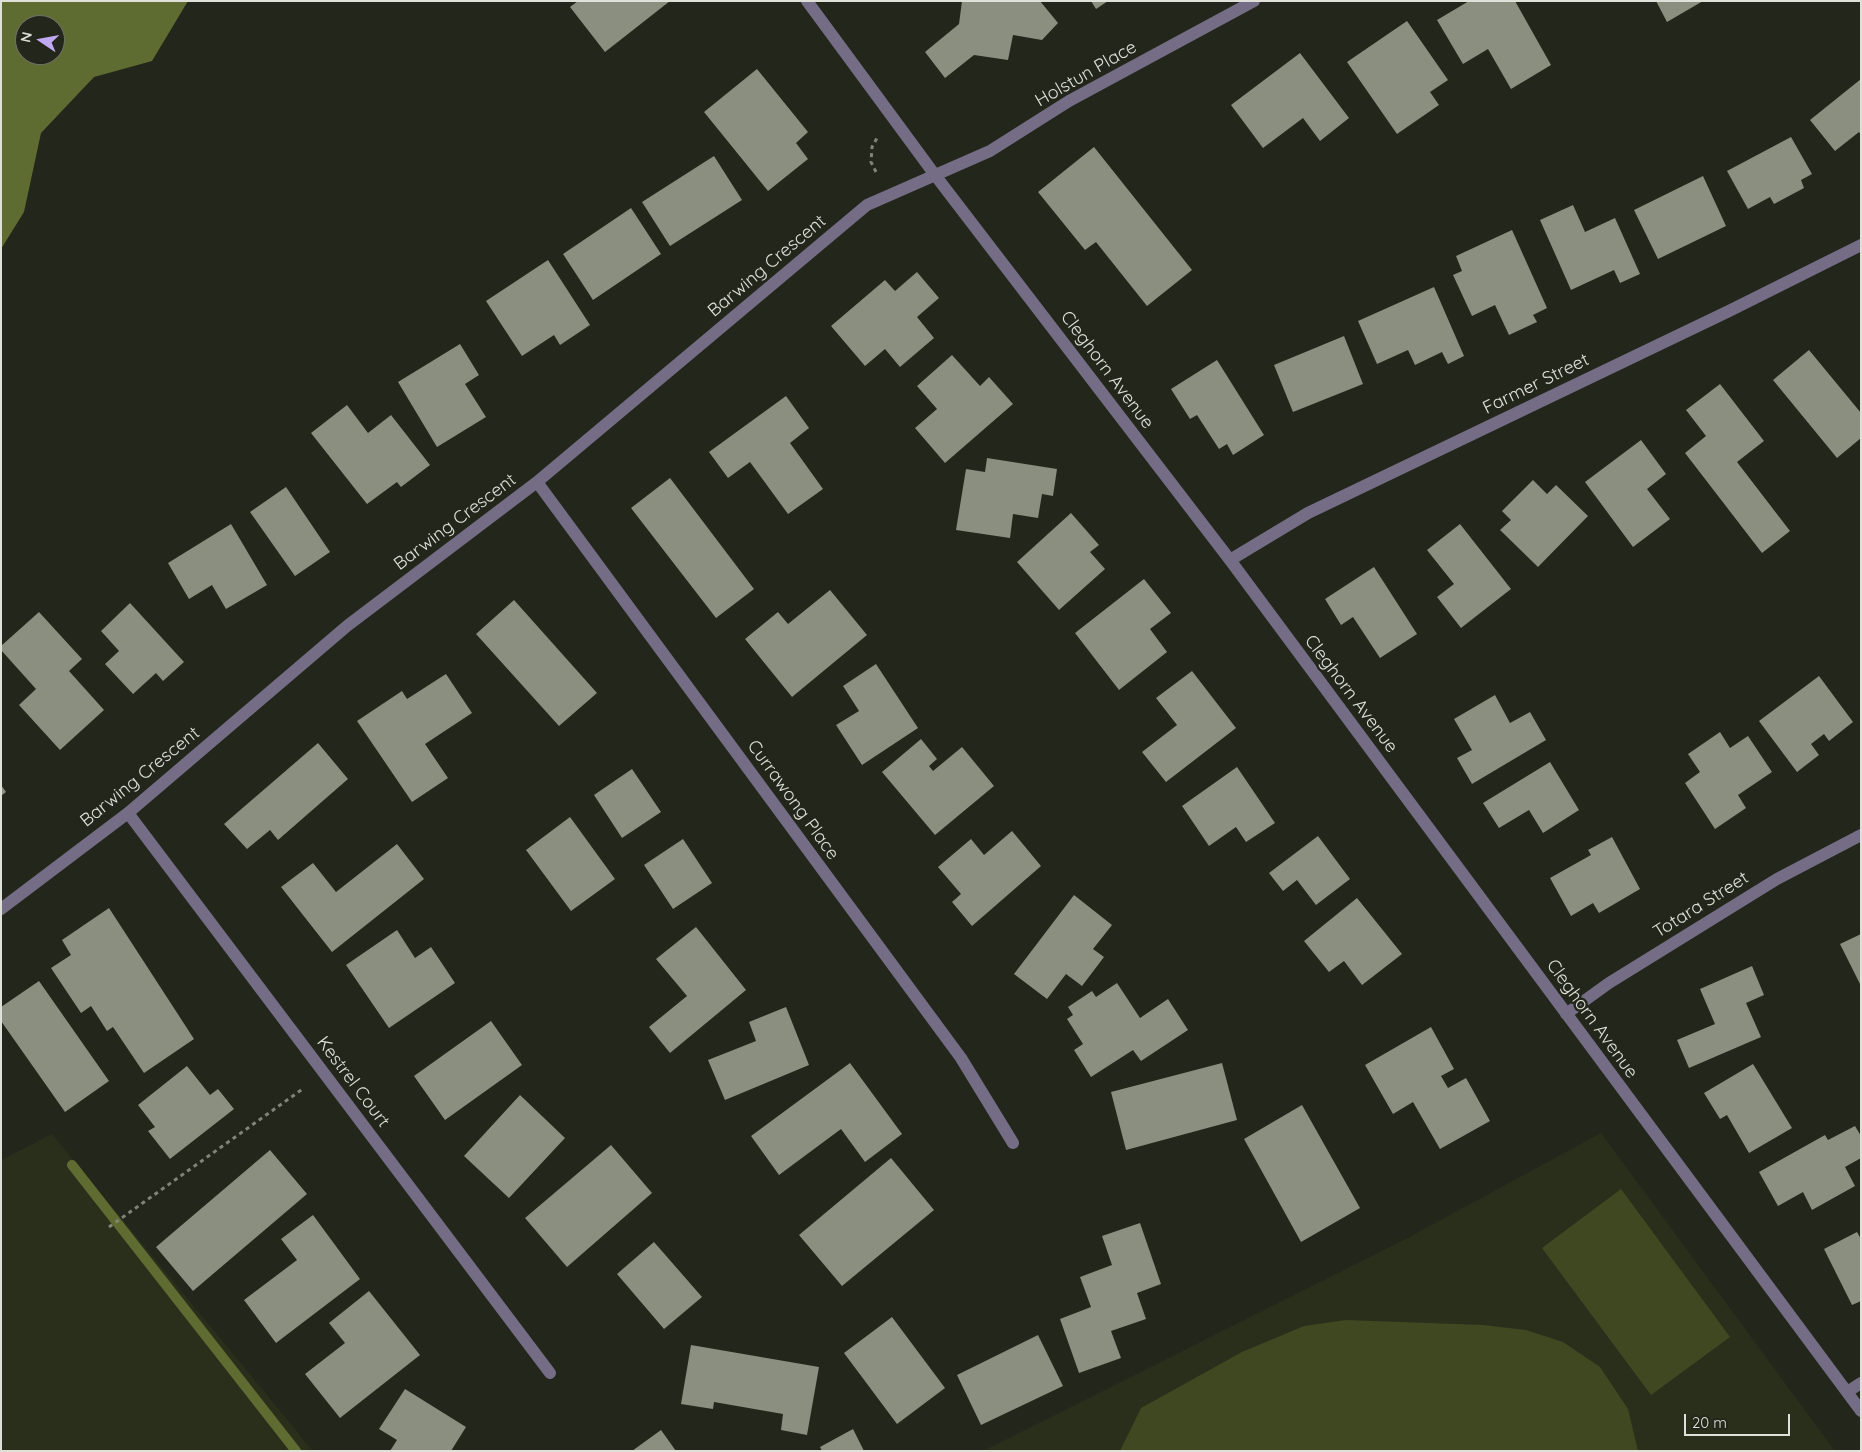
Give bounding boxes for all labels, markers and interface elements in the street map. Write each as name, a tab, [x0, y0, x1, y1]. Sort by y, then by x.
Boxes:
north arrow	[15, 15, 65, 65]
text: N	[16, 30, 36, 44]
street label: Holstun Place	[1032, 36, 1140, 112]
street label: Barwing Crescent	[704, 210, 830, 322]
street label: Cleghorn Avenue	[1056, 307, 1158, 433]
street label: Farmer Street	[1479, 349, 1593, 419]
street label: Barwing Crescent	[390, 469, 520, 575]
street label: Cleghorn Avenue	[1300, 631, 1402, 757]
street label: Barwing Crescent	[76, 722, 204, 832]
street label: Currawong Place	[742, 736, 844, 864]
street label: Totara Street	[1649, 867, 1753, 943]
street label: Cleghorn Avenue	[1542, 955, 1642, 1083]
street label: Kestrel Court	[312, 1032, 394, 1132]
scale bar	[1687, 1404, 1793, 1436]
text: 20 m	[1692, 1413, 1727, 1432]

